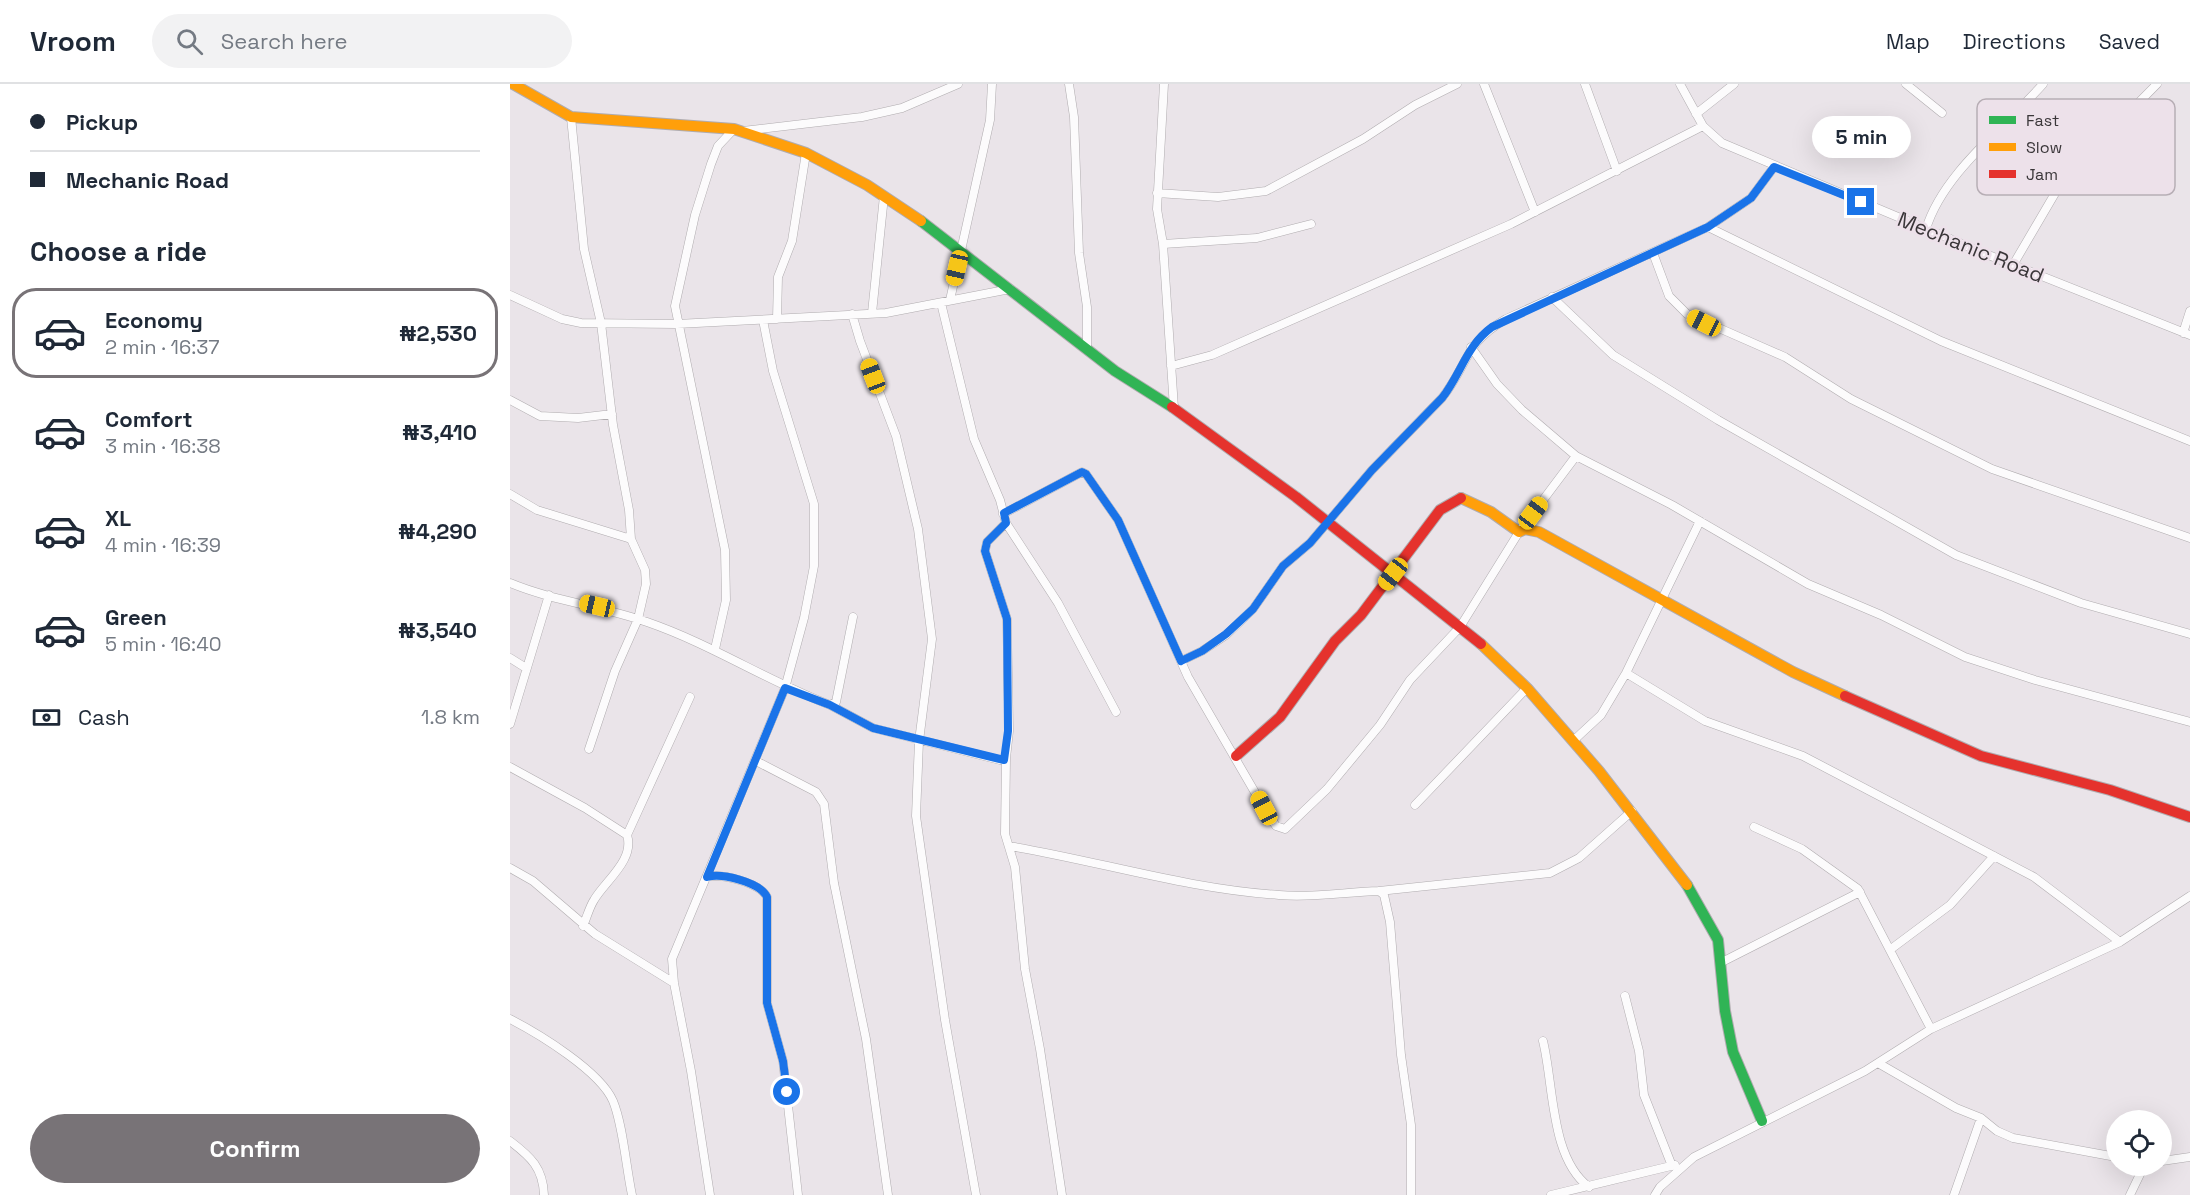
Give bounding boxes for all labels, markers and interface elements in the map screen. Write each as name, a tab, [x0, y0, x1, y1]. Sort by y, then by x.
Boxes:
search box	[152, 14, 572, 68]
text: Vroom	[30, 23, 116, 59]
icon: search	[173, 25, 206, 58]
text: Search here	[221, 27, 348, 55]
text: Map	[1886, 28, 1930, 55]
text: Directions	[1963, 28, 2066, 55]
text: Saved	[2099, 28, 2160, 55]
legend	[1977, 99, 2175, 195]
text: Pickup	[66, 108, 138, 136]
text: Fast	[2026, 110, 2059, 131]
callout: 5 min	[1812, 115, 1910, 157]
text: 5 min	[1836, 124, 1887, 150]
text: Slow	[2026, 137, 2062, 158]
text: Jam	[2026, 164, 2058, 185]
text: Mechanic Road	[66, 166, 229, 194]
route end	[1847, 188, 1874, 215]
street label: Mechanic Road	[1894, 205, 2048, 289]
text: Choose a ride	[30, 234, 207, 269]
car	[944, 248, 970, 288]
icon: car	[33, 306, 87, 360]
text: Economy	[105, 306, 203, 334]
car	[1684, 307, 1724, 339]
text: ₦2,530	[399, 319, 477, 347]
text: 2 min · 16:37	[105, 334, 220, 360]
car	[858, 356, 888, 396]
icon: car	[33, 405, 87, 459]
text: Comfort	[105, 405, 193, 433]
text: ₦3,410	[402, 418, 477, 446]
text: 3 min · 16:38	[105, 433, 221, 459]
car	[1515, 493, 1551, 533]
icon: car	[33, 504, 87, 558]
text: XL	[105, 504, 131, 532]
text: ₦4,290	[398, 517, 477, 545]
text: 4 min · 16:39	[105, 532, 221, 558]
car	[1375, 554, 1411, 594]
car	[577, 593, 617, 619]
icon: car	[33, 603, 87, 657]
text: Green	[105, 603, 167, 631]
text: ₦3,540	[398, 616, 477, 644]
text: 5 min · 16:40	[105, 631, 221, 657]
icon: cash	[30, 701, 63, 734]
text: Cash	[78, 703, 130, 731]
text: 1.8 km	[421, 704, 480, 730]
car	[1248, 788, 1280, 828]
route start	[773, 1078, 800, 1105]
map controls	[2106, 1110, 2172, 1176]
button: locate	[2106, 1110, 2172, 1176]
button: Confirm	[30, 1114, 480, 1183]

